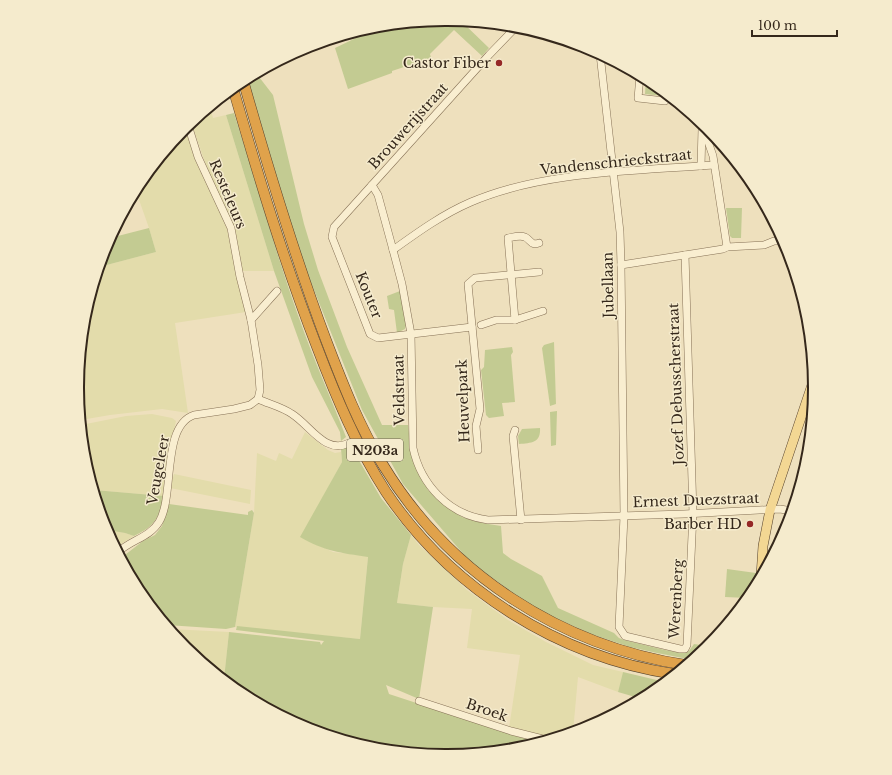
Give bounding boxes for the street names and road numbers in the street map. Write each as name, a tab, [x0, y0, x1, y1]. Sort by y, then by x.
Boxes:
street label: Brouwerijstraat	[364, 78, 452, 173]
street label: Vandenschrieckstraat	[538, 145, 693, 179]
street label: Resteleurs	[205, 157, 251, 231]
street label: Jubellaan	[598, 251, 618, 320]
street label: Kouter	[351, 269, 387, 321]
street label: Jozef Debusscherstraat	[664, 302, 688, 467]
street label: Veldstraat	[389, 354, 409, 427]
street label: Heuvelpark	[453, 359, 473, 443]
street label: Veugeleer	[143, 433, 173, 507]
road number: N203a	[347, 439, 403, 461]
street label: Ernest Duezstraat	[632, 489, 760, 511]
street label: Werenberg	[665, 558, 687, 640]
street label: Broek	[464, 694, 511, 726]

